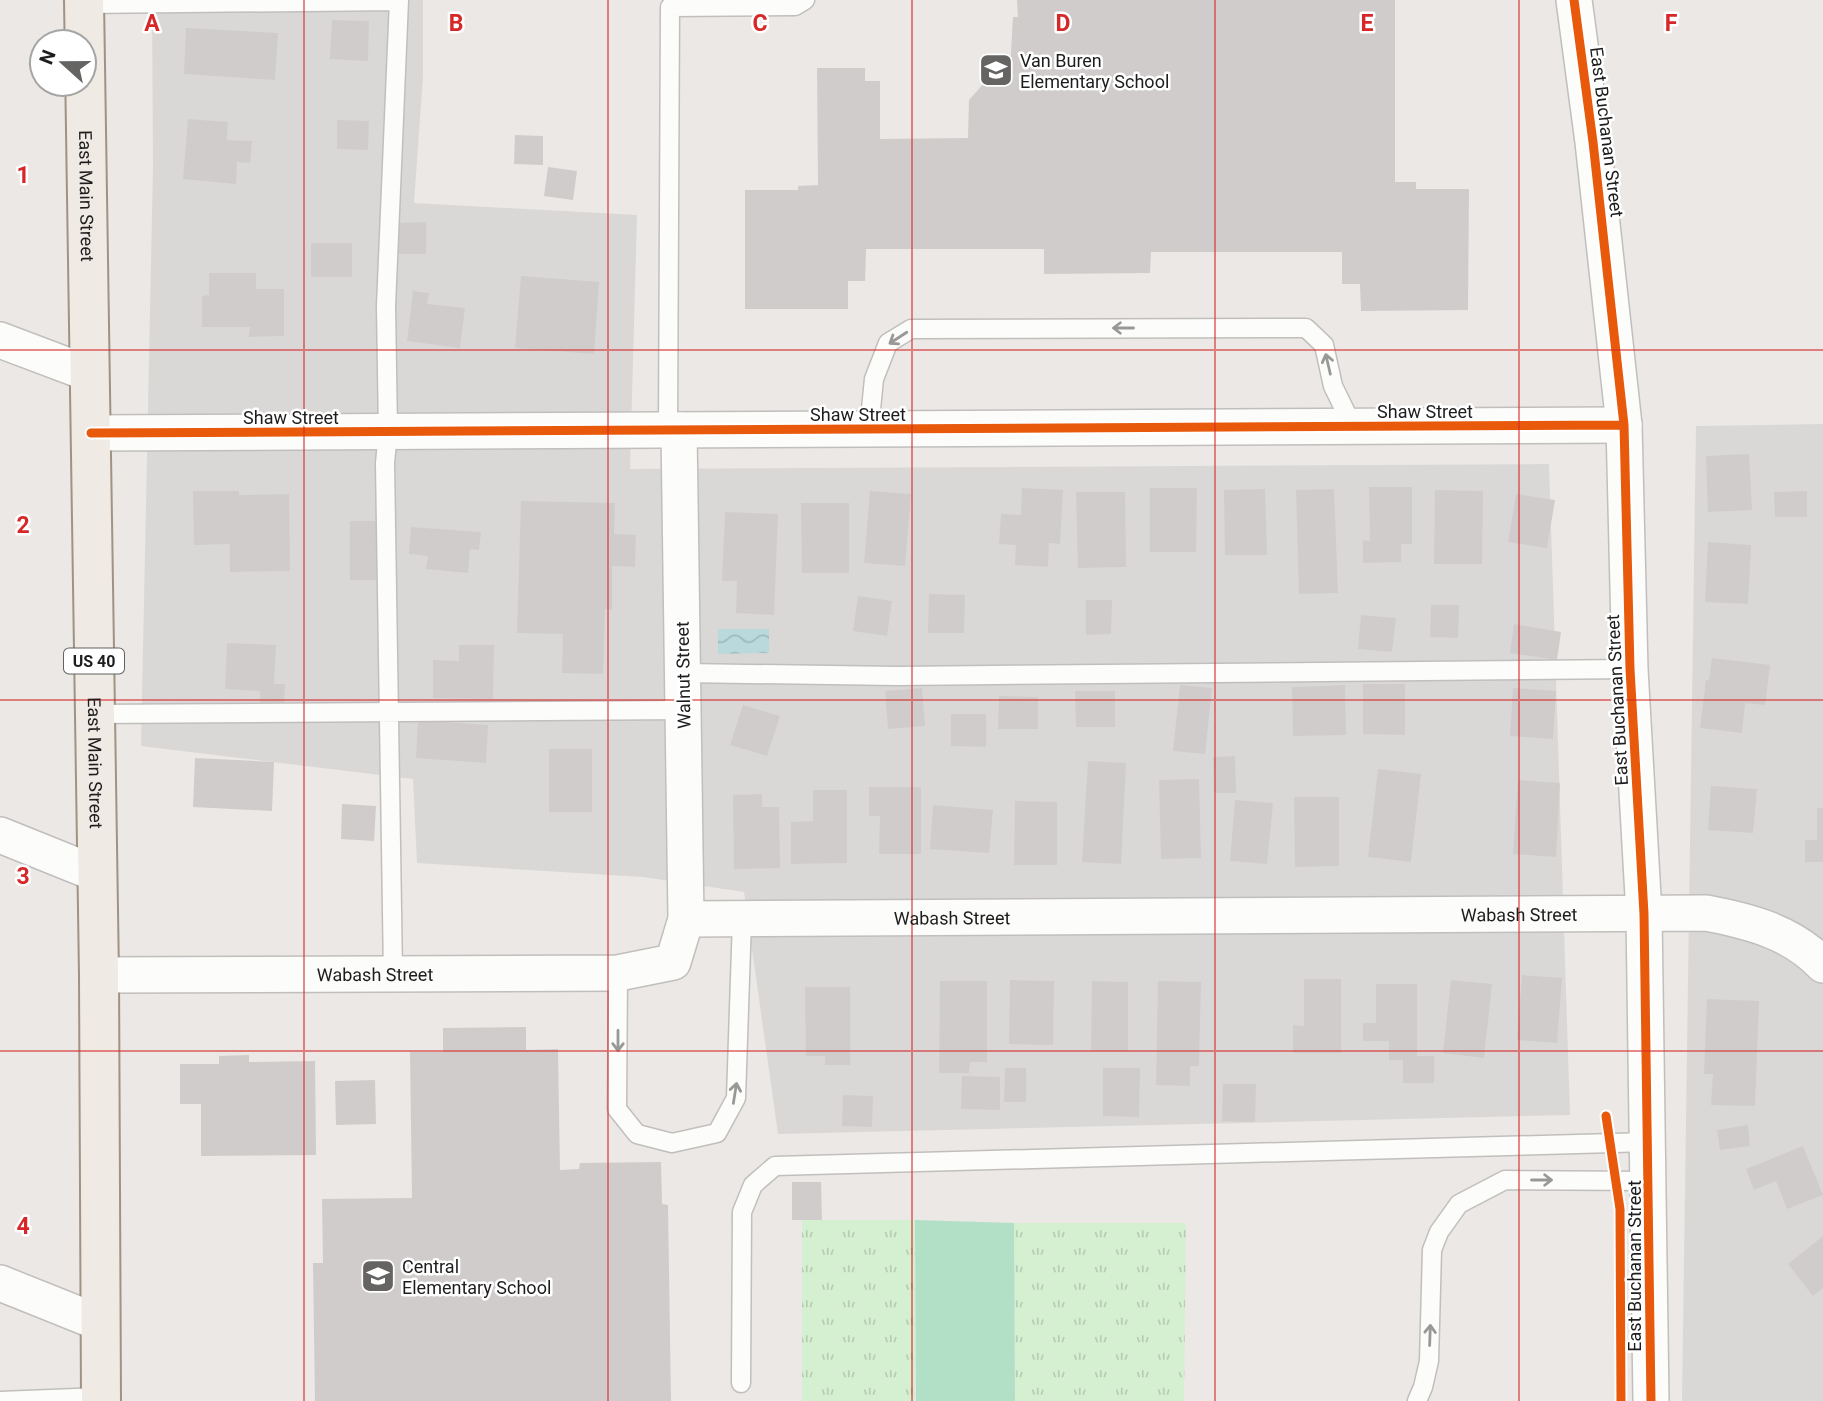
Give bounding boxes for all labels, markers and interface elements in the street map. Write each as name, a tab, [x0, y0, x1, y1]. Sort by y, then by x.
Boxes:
text: A	[144, 10, 160, 37]
text: B	[449, 10, 463, 37]
text: C	[752, 10, 768, 37]
text: D	[1056, 10, 1070, 37]
text: E	[1361, 10, 1374, 37]
text: F	[1665, 10, 1678, 37]
north arrow	[28, 28, 98, 98]
street label: East Buchanan Street	[1586, 46, 1628, 219]
text: N	[34, 47, 61, 67]
place label: Van Buren Elementary School	[1020, 50, 1169, 92]
school or university icon: Van Buren Elementary School	[977, 51, 1015, 89]
street label: East Main Street	[76, 130, 99, 262]
text: 1	[16, 162, 30, 189]
one-way arrow	[1111, 322, 1134, 335]
one-way arrow	[889, 330, 908, 345]
one-way arrow	[1320, 353, 1334, 376]
street label: Shaw Street	[1377, 401, 1473, 422]
street label: Shaw Street	[810, 404, 906, 425]
street label: Shaw Street	[243, 407, 339, 428]
text: 2	[16, 512, 30, 539]
street label: East Buchanan Street	[1602, 614, 1632, 786]
street label: Walnut Street	[672, 621, 694, 729]
road number: US 40	[64, 648, 124, 674]
street label: East Main Street	[84, 697, 107, 829]
text: 3	[16, 863, 30, 890]
street label: Wabash Street	[1461, 903, 1577, 925]
street label: Wabash Street	[894, 907, 1010, 928]
street label: Wabash Street	[317, 963, 433, 985]
one-way arrow	[611, 1029, 625, 1052]
one-way arrow	[729, 1082, 742, 1105]
one-way arrow	[1530, 1174, 1553, 1187]
street label: East Buchanan Street	[1624, 1180, 1645, 1352]
text: 4	[16, 1213, 30, 1240]
place label: Central Elementary School	[402, 1256, 551, 1298]
school or university icon: Central Elementary School	[359, 1257, 397, 1295]
one-way arrow	[1423, 1324, 1436, 1347]

